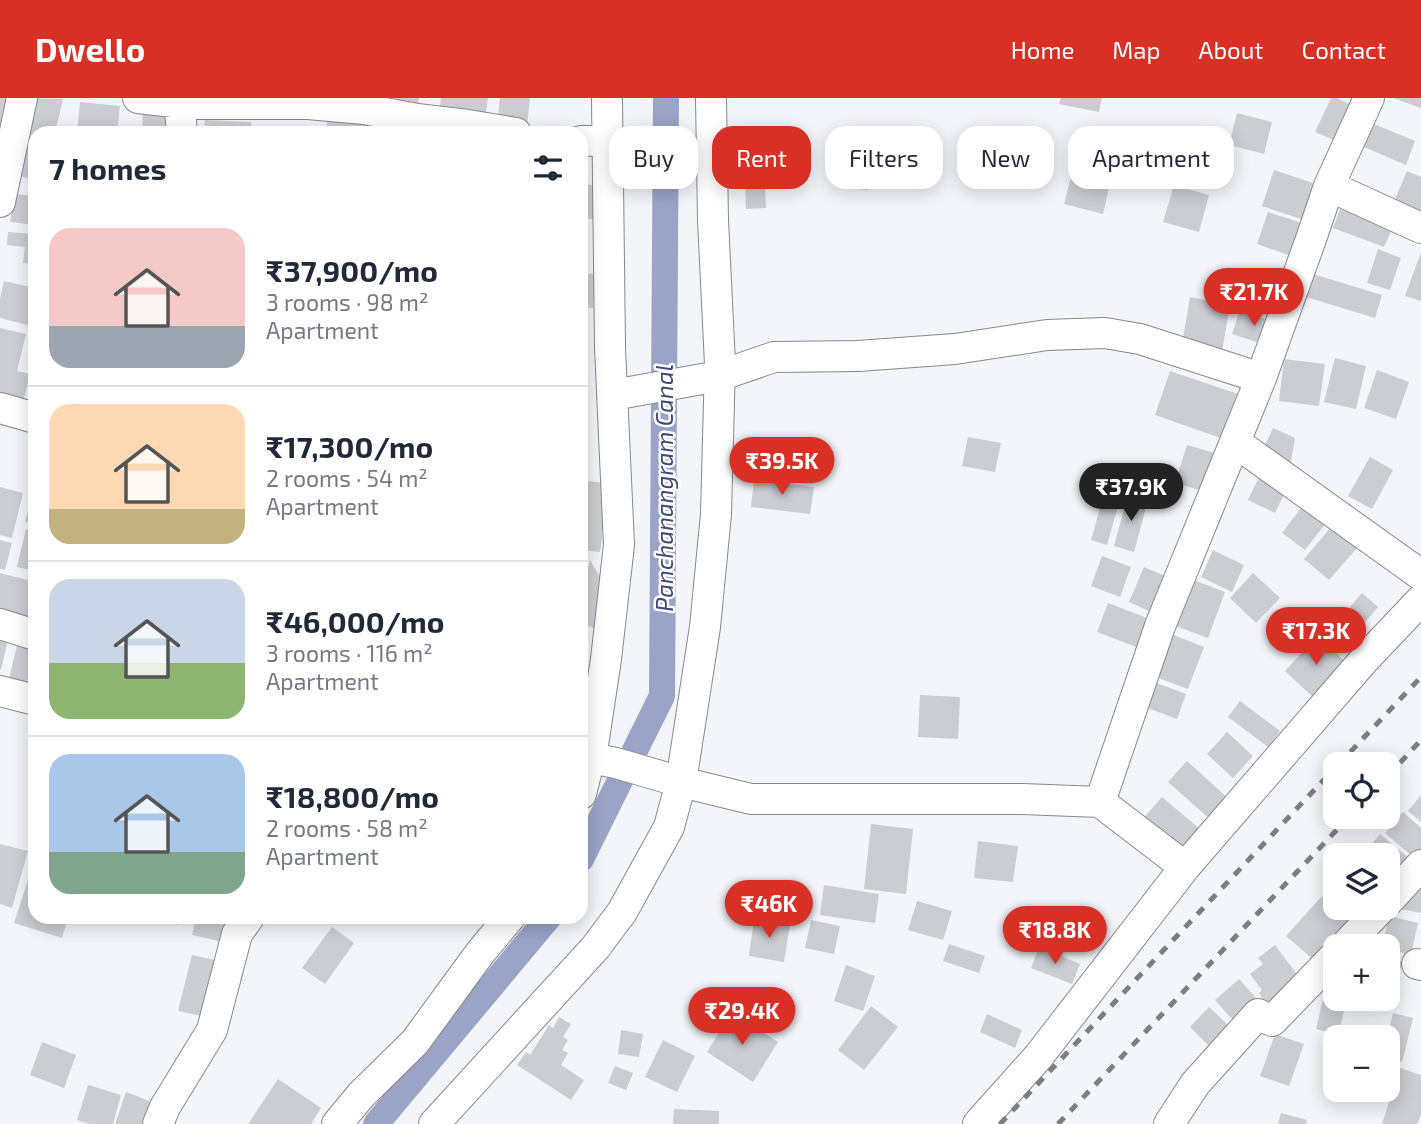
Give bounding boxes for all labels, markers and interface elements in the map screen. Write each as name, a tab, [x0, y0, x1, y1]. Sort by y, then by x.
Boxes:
text: Dwello	[35, 29, 145, 69]
text: Home	[1011, 35, 1074, 64]
text: Map	[1112, 35, 1160, 64]
text: About	[1198, 35, 1264, 64]
text: Contact	[1302, 35, 1386, 64]
chip: Buy	[609, 126, 698, 189]
chip: Rent	[712, 126, 811, 189]
chip: Filters	[825, 126, 943, 189]
chip: New	[957, 126, 1054, 189]
chip: Apartment	[1068, 126, 1234, 189]
icon: filters	[529, 149, 567, 187]
text: 7 homes	[49, 150, 166, 186]
text: ₹37,900/mo	[266, 252, 438, 288]
icon: home	[105, 256, 189, 340]
pin: ₹21.7K	[1197, 268, 1311, 328]
text: ₹21.7K	[1220, 277, 1288, 305]
text: 3 rooms · 98 m²	[266, 288, 428, 316]
text: Apartment	[266, 316, 379, 344]
water label: Panchanangram Canal	[649, 364, 678, 612]
text: ₹17,300/mo	[266, 428, 433, 464]
icon: home	[105, 432, 189, 516]
pin: ₹39.5K	[725, 438, 839, 497]
text: ₹39.5K	[745, 446, 819, 474]
text: 2 rooms · 54 m²	[266, 464, 428, 492]
pin: ₹37.9K	[1074, 464, 1188, 523]
text: ₹37.9K	[1095, 472, 1167, 500]
text: Apartment	[266, 492, 379, 520]
text: ₹46,000/mo	[266, 603, 444, 639]
icon: home	[105, 607, 189, 691]
pin: ₹17.3K	[1259, 608, 1373, 667]
text: ₹17.3K	[1282, 616, 1350, 644]
text: 3 rooms · 116 m²	[266, 639, 433, 667]
text: Apartment	[266, 667, 379, 695]
map controls	[1323, 752, 1400, 1102]
button: locate	[1323, 752, 1400, 829]
text: ₹18,800/mo	[266, 778, 439, 814]
icon: home	[105, 782, 189, 866]
text: 2 rooms · 58 m²	[266, 814, 428, 842]
text: Apartment	[266, 842, 379, 870]
button: layers	[1323, 843, 1400, 920]
pin: ₹46K	[728, 880, 810, 940]
text: ₹46K	[741, 889, 797, 917]
pin: ₹18.8K	[998, 906, 1112, 966]
text: ₹18.8K	[1019, 915, 1091, 943]
button: +	[1323, 934, 1400, 1011]
pin: ₹29.4K	[685, 988, 799, 1047]
text: ₹29.4K	[704, 996, 780, 1024]
button: −	[1323, 1025, 1400, 1102]

